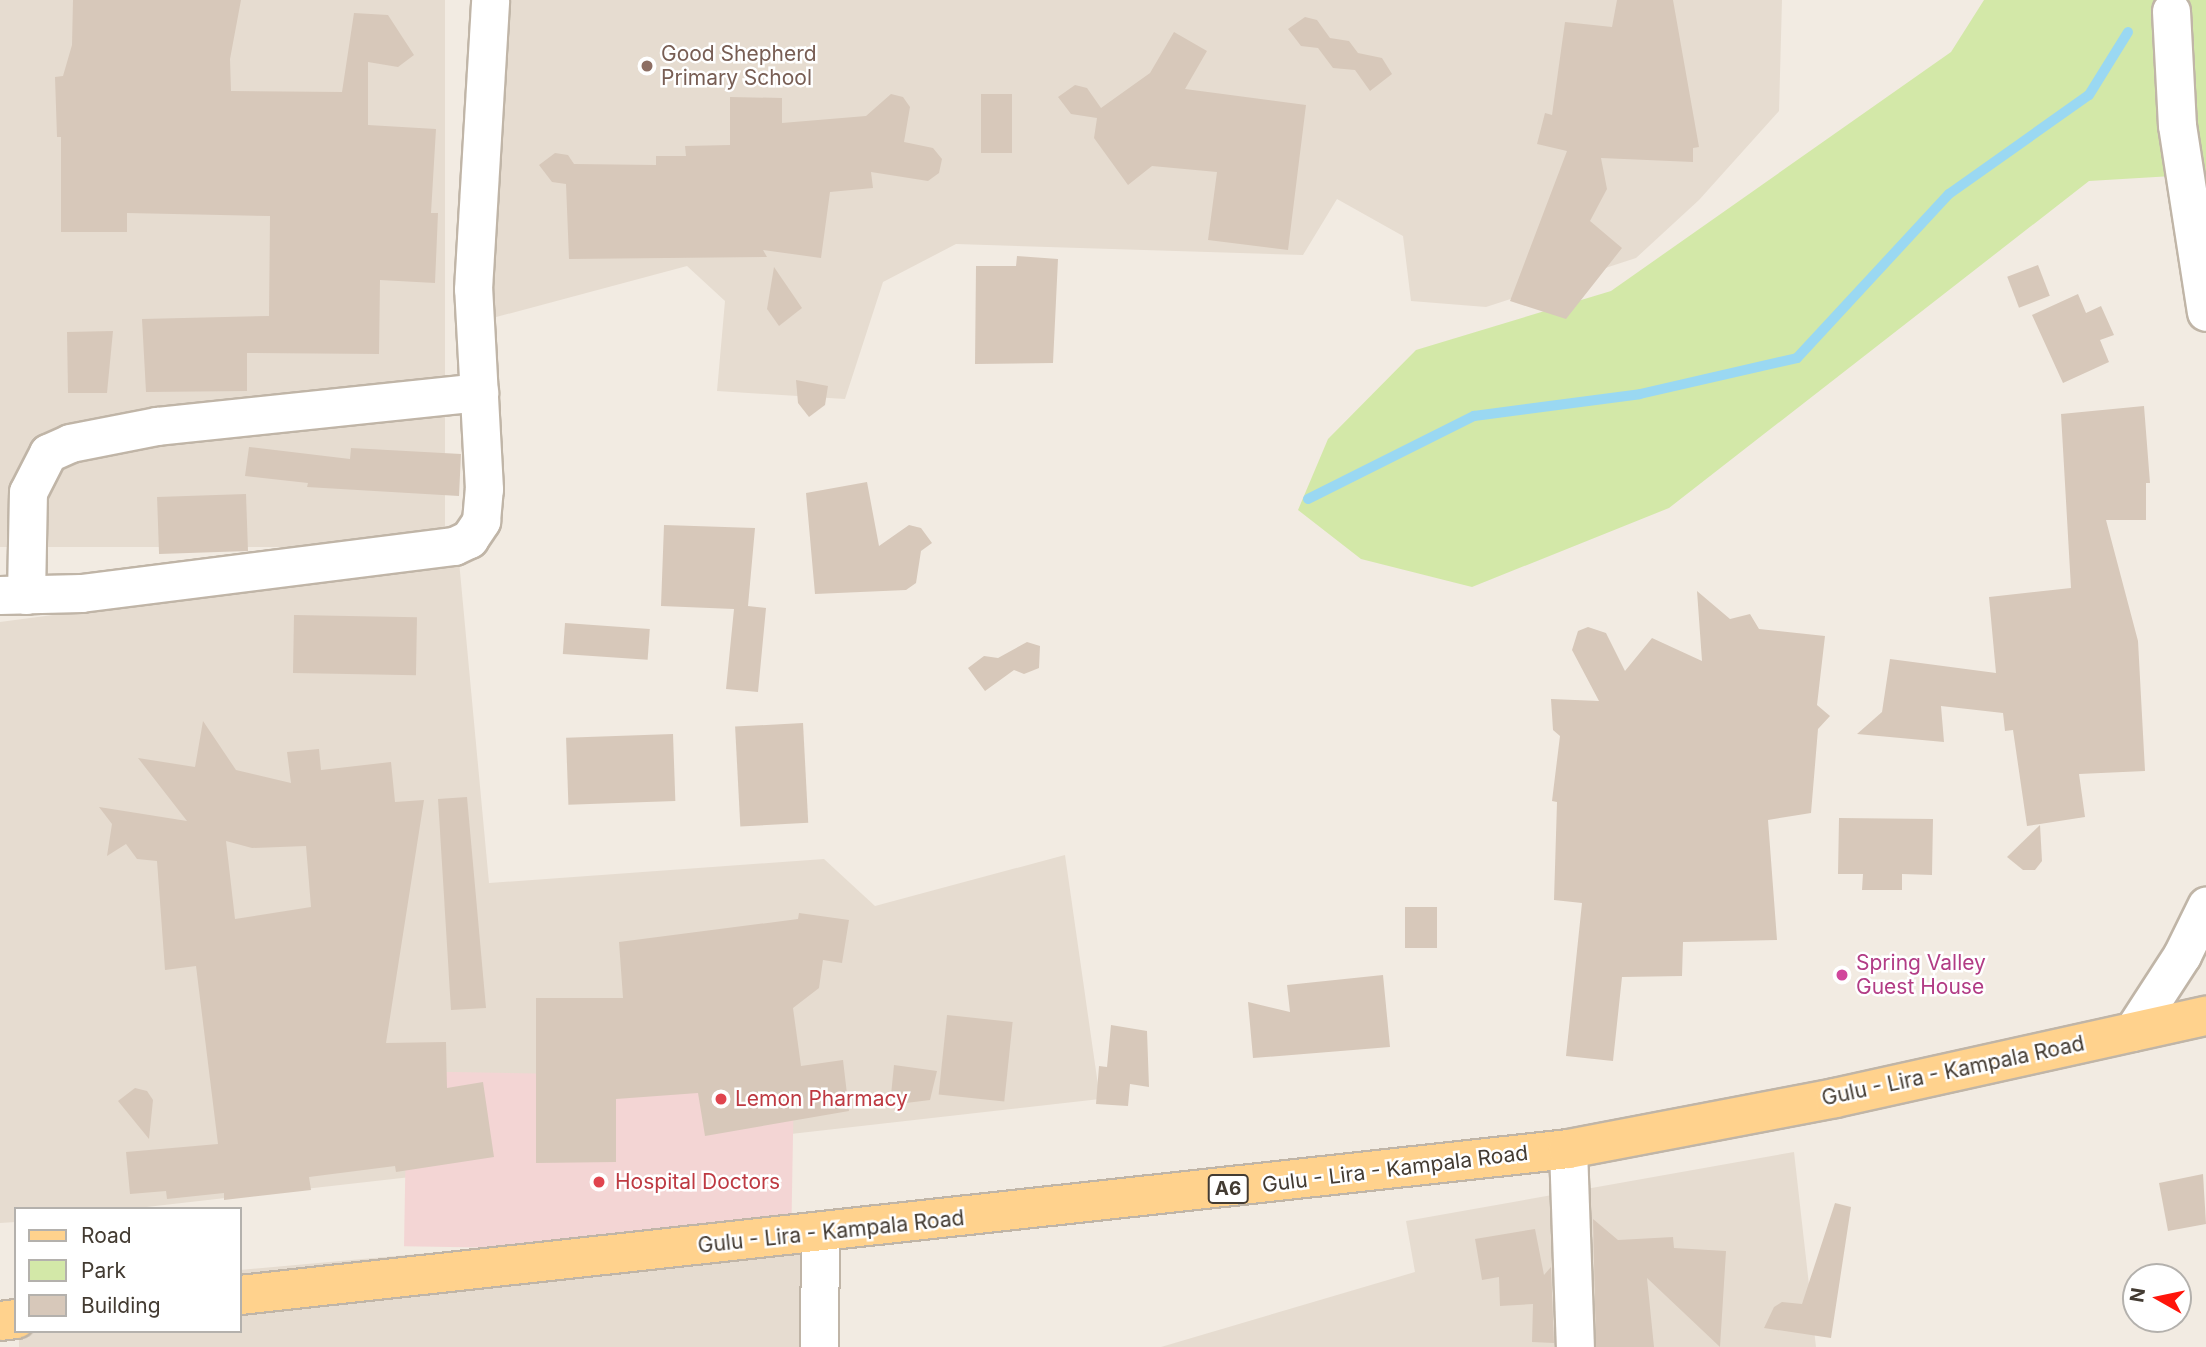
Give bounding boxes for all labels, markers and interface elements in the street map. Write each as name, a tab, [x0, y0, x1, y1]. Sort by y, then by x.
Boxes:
place label: Good Shepherd Primary School	[661, 41, 817, 91]
marker: Good Shepherd Primary School	[639, 58, 655, 74]
place label: Spring Valley Guest House	[1856, 950, 1986, 1000]
marker: Spring Valley Guest House	[1834, 967, 1850, 983]
street label: Gulu - Lira - Kampala Road	[1819, 1031, 2087, 1111]
place label: Lemon Pharmacy	[735, 1086, 908, 1112]
marker: Lemon Pharmacy	[713, 1091, 729, 1107]
street label: Gulu - Lira - Kampala Road	[1261, 1140, 1529, 1198]
place label: Hospital Doctors	[615, 1169, 780, 1195]
marker: Hospital Doctors	[589, 1172, 609, 1192]
road number: A6	[1207, 1174, 1249, 1204]
street label: Gulu - Lira - Kampala Road	[697, 1205, 965, 1259]
legend	[14, 1207, 242, 1333]
text: Road	[81, 1223, 132, 1248]
text: Park	[81, 1258, 126, 1283]
north arrow	[2122, 1263, 2192, 1333]
text: N	[2125, 1286, 2150, 1304]
text: Building	[81, 1293, 161, 1318]

